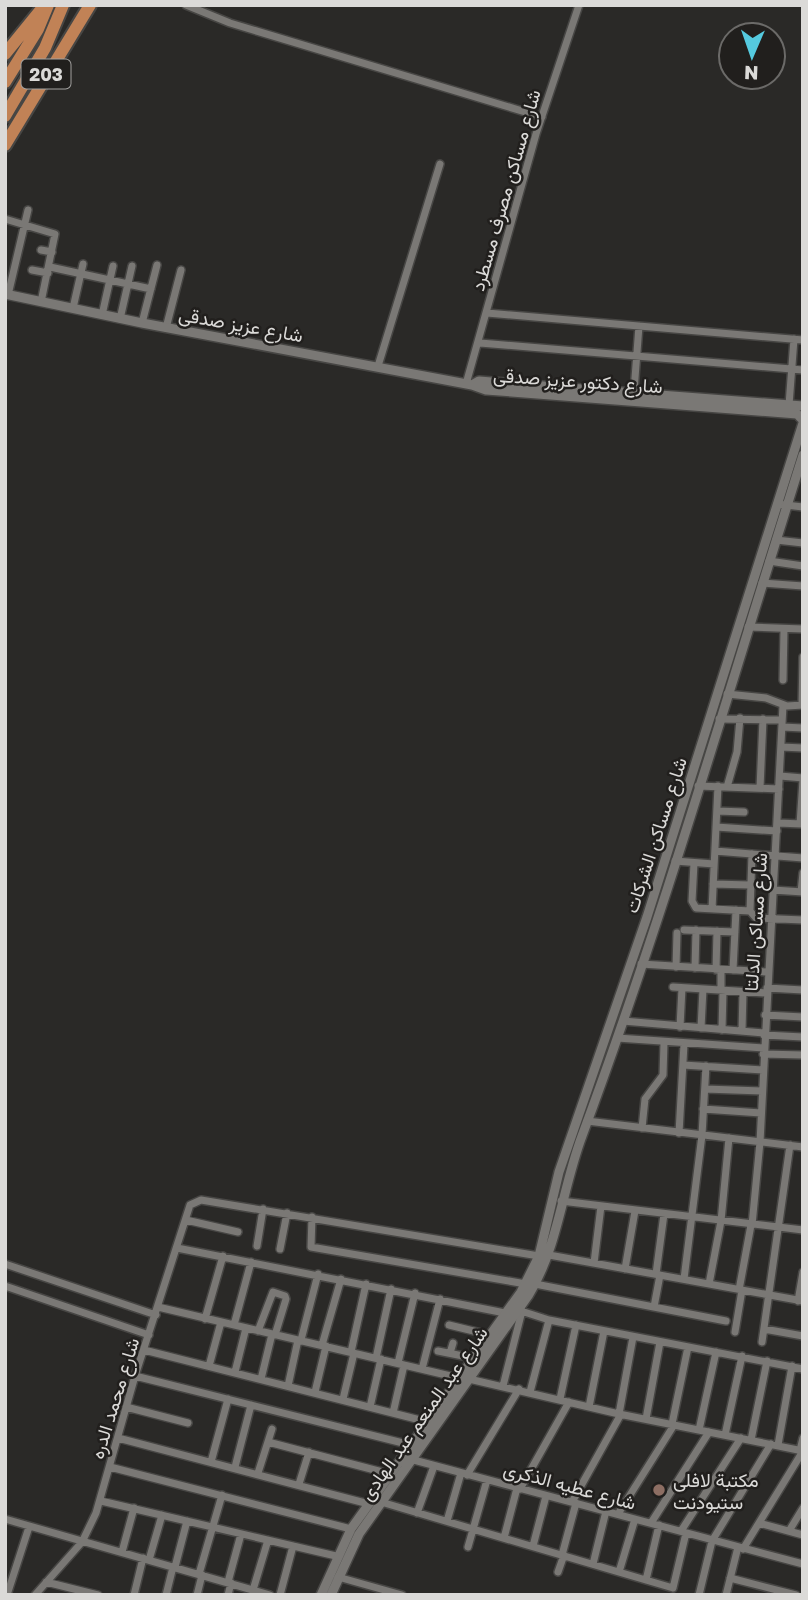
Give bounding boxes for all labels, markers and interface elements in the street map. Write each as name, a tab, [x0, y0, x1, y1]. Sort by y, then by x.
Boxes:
north arrow	[717, 21, 787, 91]
road number: 203	[22, 60, 70, 88]
text: N	[744, 62, 759, 85]
street label: شارع مساكن مصرف مسطرد	[465, 87, 547, 294]
street label: شارع عزيز صدقى	[177, 302, 305, 348]
street label: شارع دكتور عزيز صدقى	[492, 363, 663, 399]
street label: شارع مساكن الشركات	[619, 754, 693, 916]
street label: شارع مساكن الدلتا	[739, 852, 773, 992]
street label: شارع عبد المنعم عبد الهادى	[354, 1321, 494, 1506]
street label: شارع محمد الدره	[85, 1335, 145, 1462]
street label: شارع عطيه الذكرى	[501, 1456, 639, 1516]
place label: مكتبة لافلى ستيودنت	[673, 1468, 759, 1514]
marker: مكتبة لافلى ستيودنت	[651, 1482, 667, 1498]

